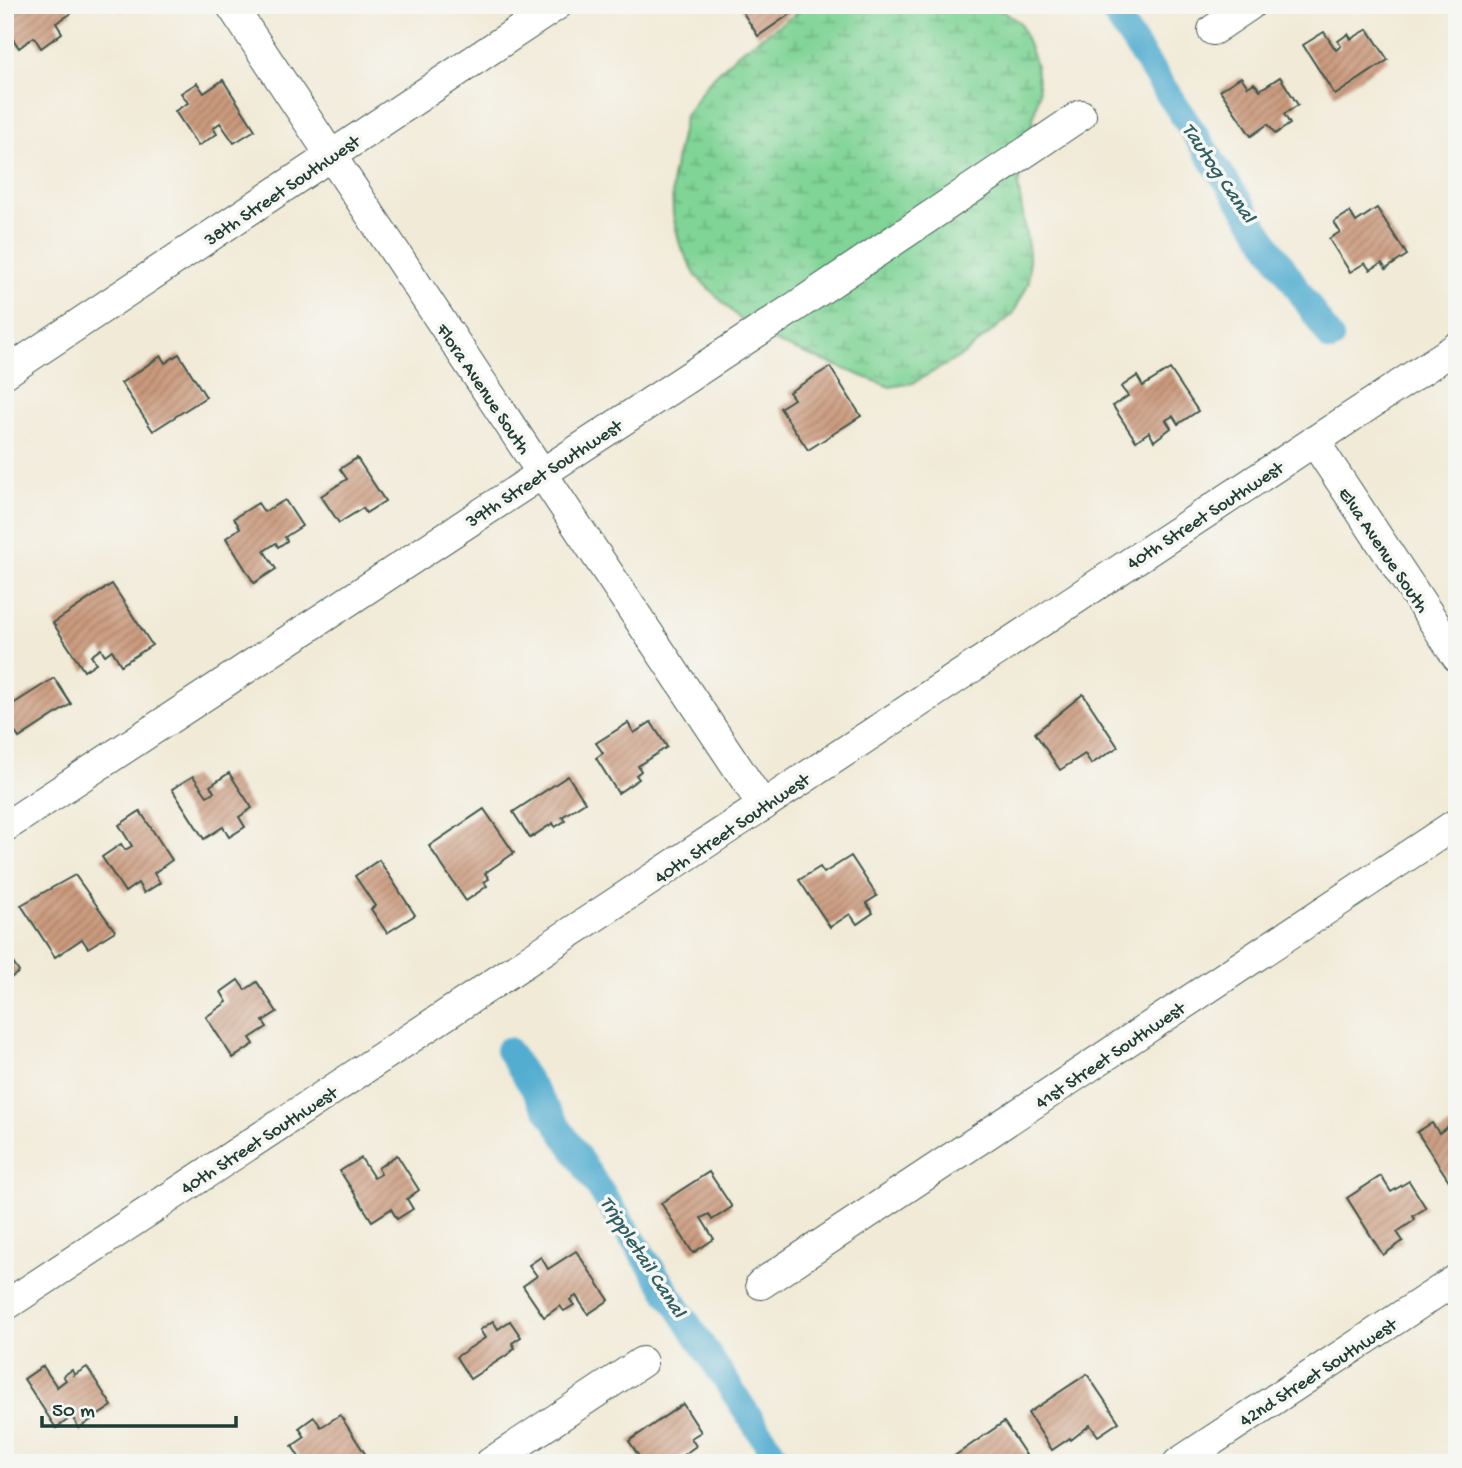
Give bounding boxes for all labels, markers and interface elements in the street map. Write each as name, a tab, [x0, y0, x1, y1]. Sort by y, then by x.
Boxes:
water label: Tautog Canal	[1174, 119, 1260, 230]
street label: 38th Street Southwest	[200, 130, 367, 253]
street label: Flora Avenue South	[429, 319, 534, 460]
street label: 39th Street Southwest	[462, 415, 629, 535]
street label: 40th Street Southwest	[1123, 456, 1290, 576]
street label: Elva Avenue South	[1332, 484, 1433, 618]
street label: 40th Street Southwest	[651, 768, 817, 890]
street label: 41st Street Southwest	[1032, 997, 1192, 1116]
street label: 40th Street Southwest	[177, 1081, 344, 1201]
water label: Trippletail Canal	[592, 1192, 690, 1325]
street label: 42nd Street Southwest	[1236, 1313, 1404, 1433]
scale bar	[42, 1384, 236, 1428]
text: 50 m	[52, 1400, 95, 1425]

